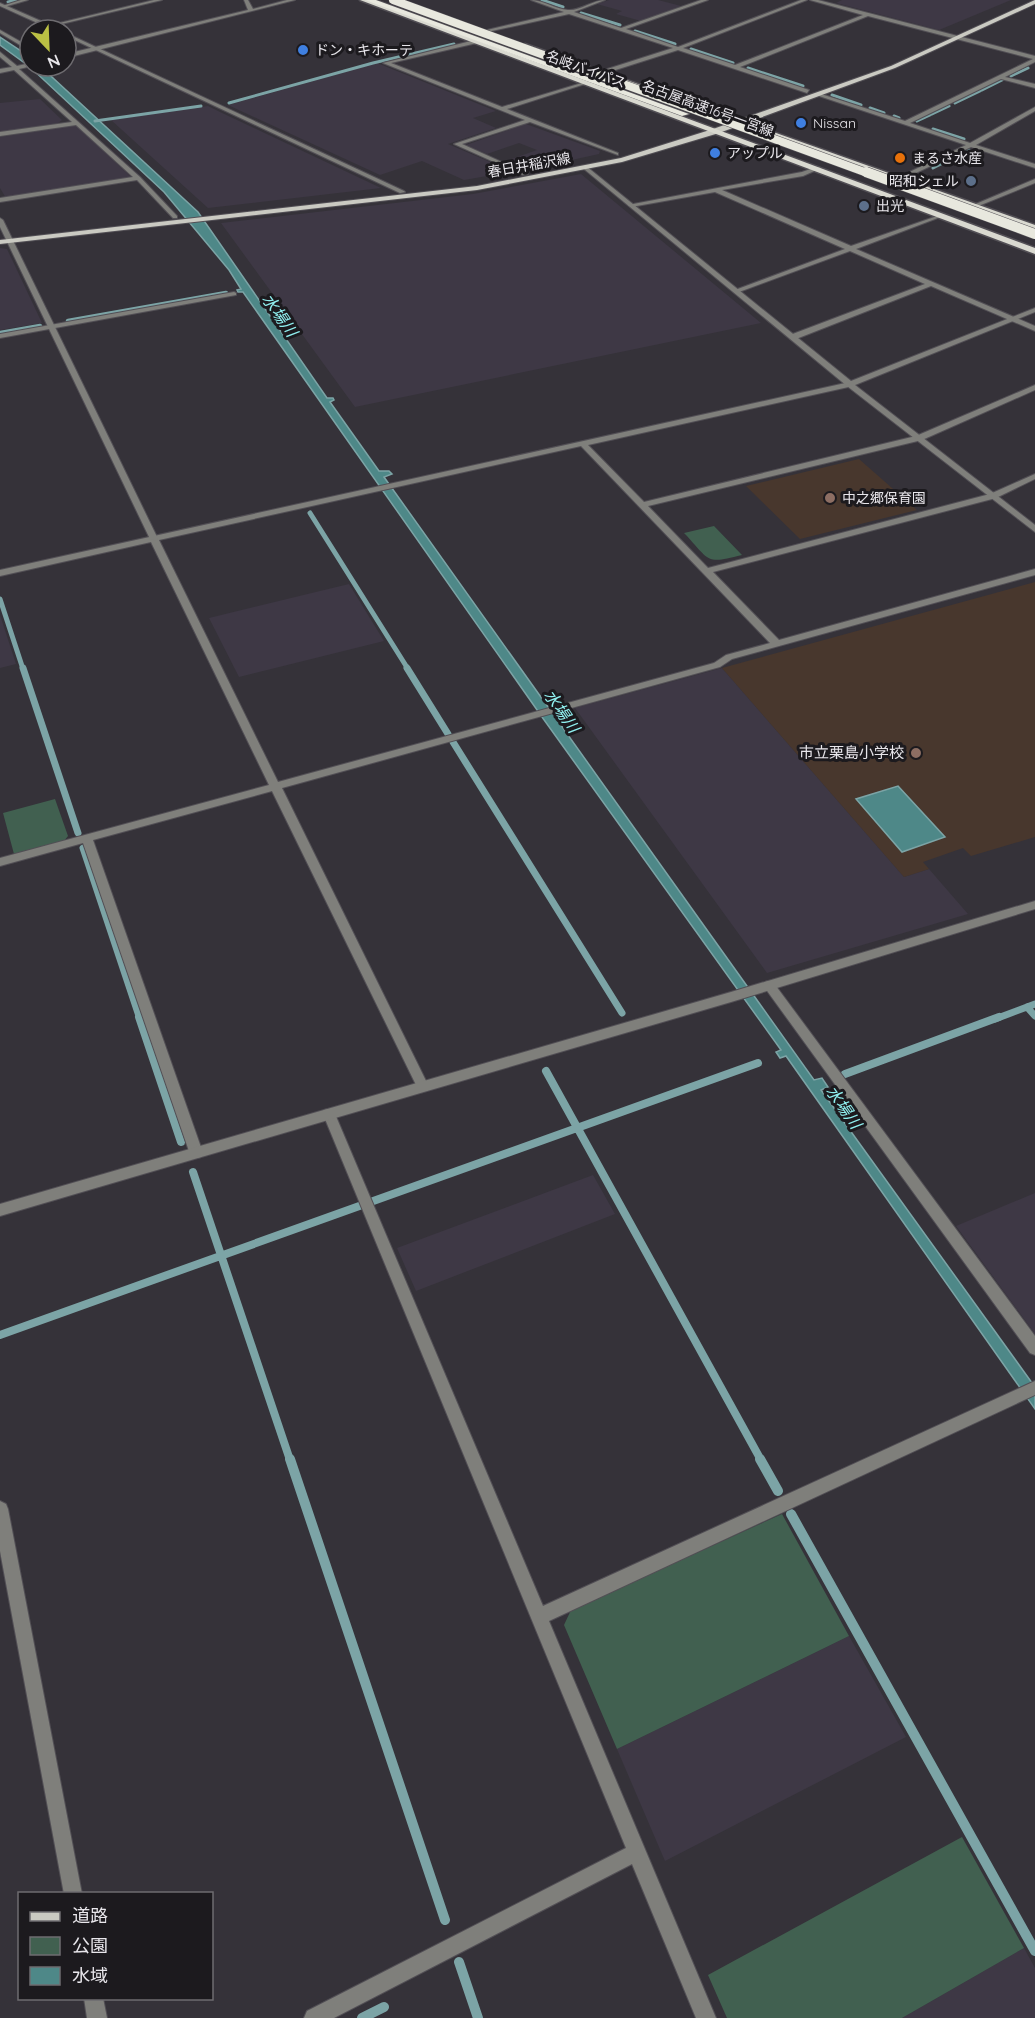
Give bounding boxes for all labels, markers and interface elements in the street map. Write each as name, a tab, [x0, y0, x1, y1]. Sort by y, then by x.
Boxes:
north arrow	[18, 18, 78, 78]
place label: ドン・キホーテ	[315, 41, 413, 59]
marker: ドン・キホーテ	[296, 43, 310, 57]
street label: 名岐バイパス	[544, 46, 628, 92]
text: N	[45, 50, 63, 73]
street label: 名古屋高速16号一宮線	[640, 76, 776, 140]
place label: Nissan	[813, 114, 856, 132]
marker: Nissan	[794, 116, 808, 130]
place label: アップル	[727, 144, 783, 162]
marker: アップル	[708, 146, 722, 160]
street label: 春日井稲沢線	[486, 149, 572, 181]
place label: まるさ水産	[912, 149, 982, 167]
marker: まるさ水産	[893, 151, 907, 165]
place label: 昭和シェル	[889, 172, 959, 190]
marker: 昭和シェル	[964, 174, 978, 188]
place label: 出光	[876, 197, 904, 215]
marker: 出光	[857, 199, 871, 213]
water label: 水場川	[258, 290, 303, 342]
place label: 中之郷保育園	[842, 489, 926, 507]
marker: 中之郷保育園	[823, 491, 837, 505]
water label: 水場川	[540, 686, 585, 738]
place label: 市立栗島小学校	[799, 743, 904, 762]
marker: 市立栗島小学校	[909, 746, 923, 760]
water label: 水場川	[822, 1082, 867, 1134]
legend	[18, 1892, 213, 2000]
text: 道路	[72, 1904, 108, 1927]
text: 公園	[72, 1934, 108, 1957]
text: 水域	[72, 1964, 108, 1987]

